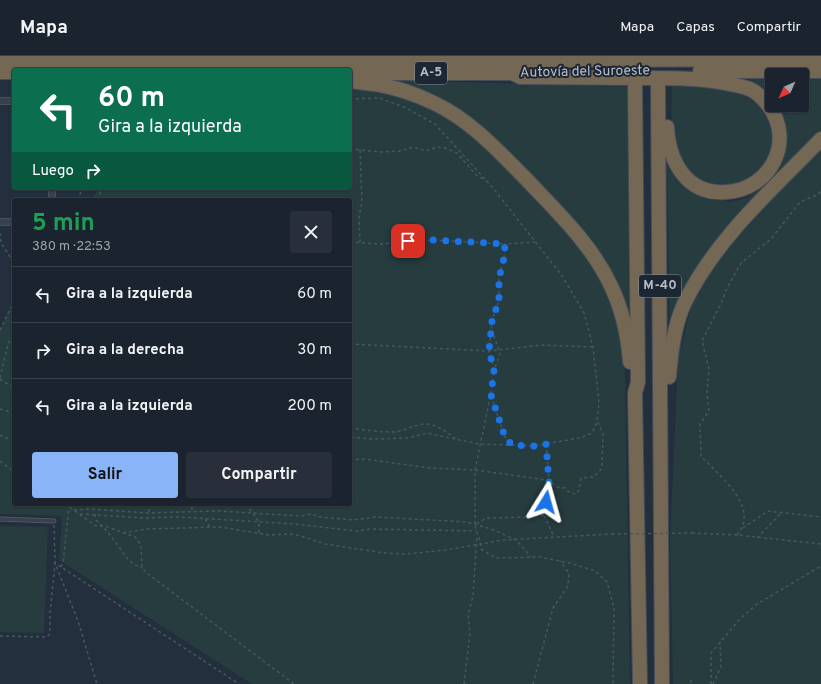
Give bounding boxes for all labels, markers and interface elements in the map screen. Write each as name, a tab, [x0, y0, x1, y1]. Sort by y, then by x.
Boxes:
text: Mapa	[20, 16, 68, 40]
text: Mapa	[620, 19, 654, 36]
text: Capas	[676, 19, 715, 36]
text: Compartir	[737, 19, 801, 36]
road number: A-5	[415, 62, 447, 84]
street label: Autovía del Suroeste	[520, 62, 650, 82]
north arrow	[765, 68, 809, 112]
map controls	[765, 68, 809, 112]
text: 60 m	[98, 81, 165, 117]
icon: left	[32, 84, 84, 136]
text: Gira a la izquierda	[98, 116, 242, 139]
icon: right	[82, 160, 104, 182]
text: Luego	[32, 162, 74, 181]
text: 5 min	[32, 209, 95, 239]
button: close	[290, 211, 332, 253]
pin	[391, 224, 425, 258]
icon: arrive	[397, 230, 419, 252]
text: 380 m · 22:53	[32, 239, 111, 255]
road number: M-40	[639, 275, 681, 297]
icon: left	[32, 284, 54, 306]
text: Gira a la izquierda	[66, 285, 193, 304]
text: 60 m	[297, 285, 332, 304]
icon: right	[32, 340, 54, 362]
text: Gira a la derecha	[66, 341, 184, 360]
text: 30 m	[297, 341, 332, 360]
icon: left	[32, 396, 54, 418]
text: Gira a la izquierda	[66, 397, 193, 416]
text: 200 m	[287, 397, 332, 416]
button: Salir	[32, 452, 178, 498]
button: Compartir	[186, 452, 332, 498]
position arrow	[525, 481, 567, 523]

